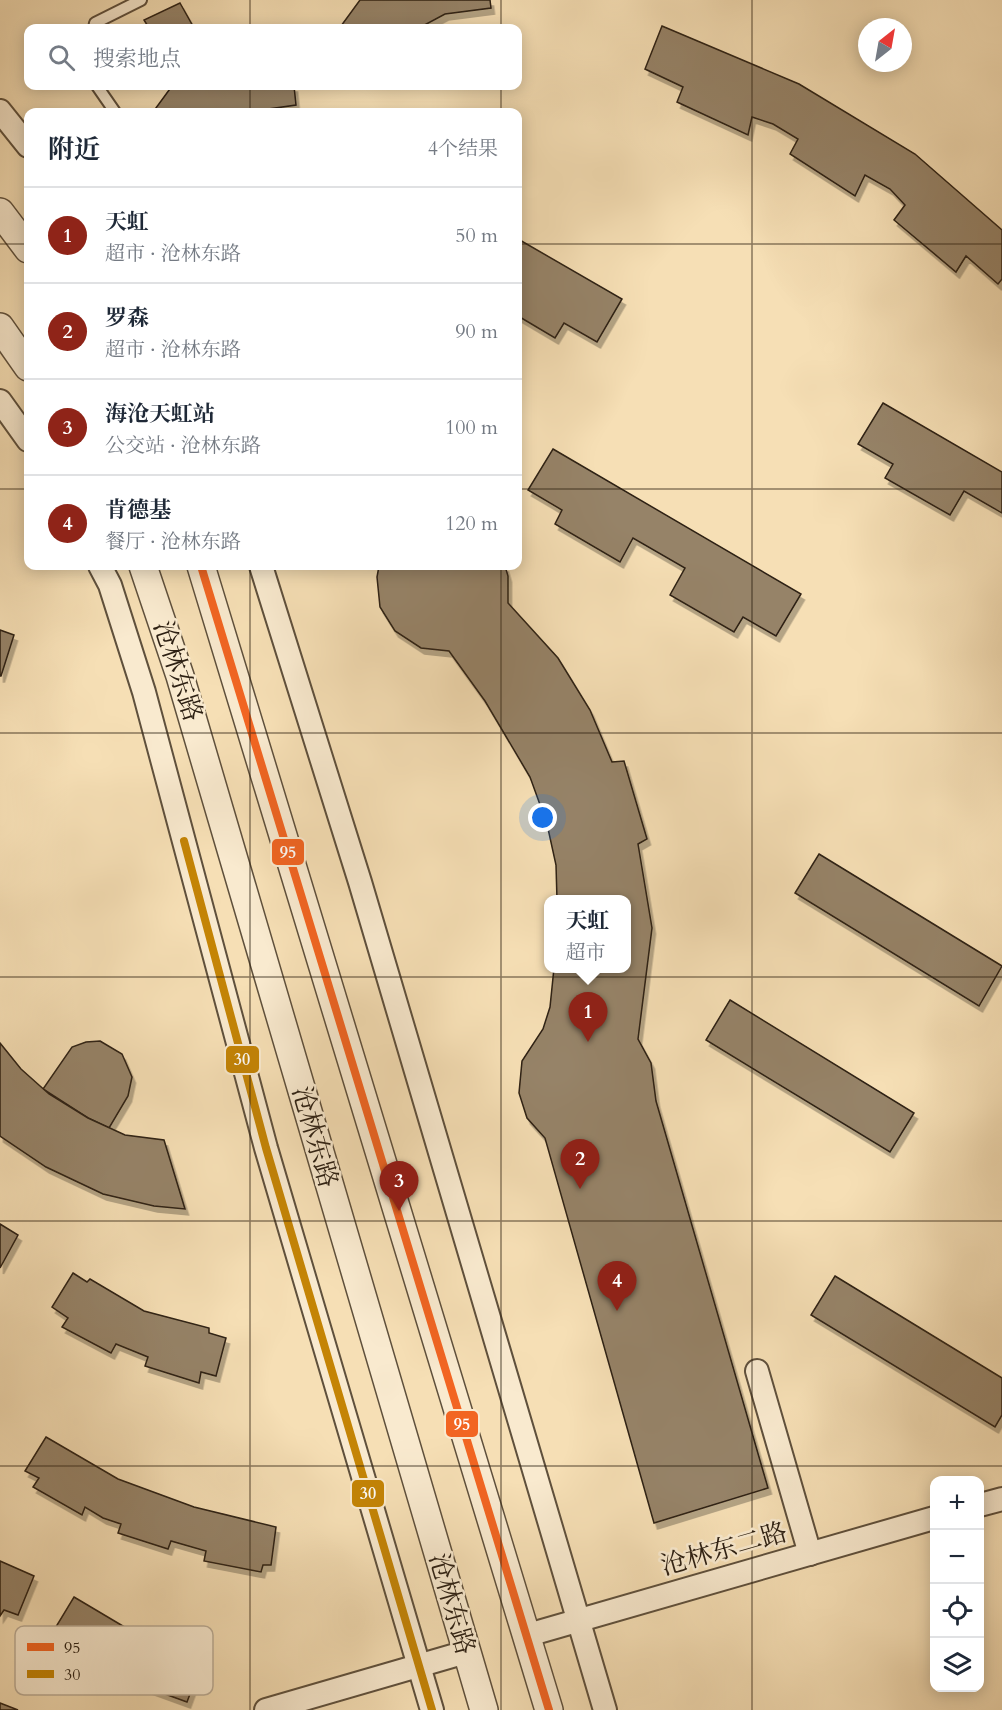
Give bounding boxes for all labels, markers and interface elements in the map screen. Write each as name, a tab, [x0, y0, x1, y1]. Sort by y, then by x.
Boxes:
north arrow	[858, 18, 912, 72]
search box	[24, 24, 522, 90]
icon: search	[45, 41, 78, 74]
text: 搜索地点	[93, 44, 181, 74]
text: 附近	[48, 132, 100, 167]
text: 4个结果	[428, 135, 498, 162]
text: 天虹	[105, 207, 149, 237]
text: 1	[62, 222, 73, 249]
text: 50 m	[455, 222, 498, 249]
text: 超市 · 沧林东路	[105, 240, 241, 267]
text: 罗森	[105, 303, 149, 333]
text: 2	[62, 318, 73, 345]
text: 90 m	[455, 318, 498, 345]
text: 超市 · 沧林东路	[105, 336, 241, 363]
text: 海沧天虹站	[105, 399, 215, 429]
text: 3	[62, 414, 73, 441]
text: 100 m	[445, 414, 498, 441]
text: 公交站 · 沧林东路	[105, 432, 261, 459]
text: 肯德基	[105, 495, 171, 525]
text: 4	[62, 510, 73, 537]
text: 120 m	[445, 510, 498, 537]
text: 餐厅 · 沧林东路	[105, 528, 241, 555]
street label: 沧林东路	[145, 616, 211, 726]
your location	[528, 803, 557, 832]
line badge: 95	[271, 838, 305, 866]
text: 95	[280, 842, 296, 864]
popup	[544, 895, 631, 973]
text: 天虹	[565, 906, 610, 936]
text: 超市	[565, 939, 605, 966]
pin: 1	[568, 992, 608, 1042]
line badge: 30	[225, 1045, 260, 1074]
text: 30	[234, 1049, 250, 1071]
street label: 沧林东路	[284, 1082, 346, 1192]
pin: 2	[560, 1140, 600, 1189]
pin: 3	[380, 1162, 418, 1211]
pin: 4	[598, 1262, 636, 1311]
line badge: 95	[445, 1410, 479, 1438]
text: 95	[454, 1414, 470, 1436]
map controls	[930, 1476, 984, 1692]
button: +	[930, 1476, 984, 1530]
line badge: 30	[351, 1479, 385, 1508]
text: 30	[360, 1483, 376, 1505]
street label: 沧林东二路	[657, 1514, 791, 1584]
button: −	[930, 1530, 984, 1584]
street label: 沧林东路	[421, 1549, 483, 1659]
button: locate	[930, 1584, 984, 1638]
legend	[15, 1626, 213, 1695]
text: 95	[64, 1637, 80, 1659]
button: layers	[930, 1638, 984, 1692]
text: 30	[64, 1664, 80, 1686]

